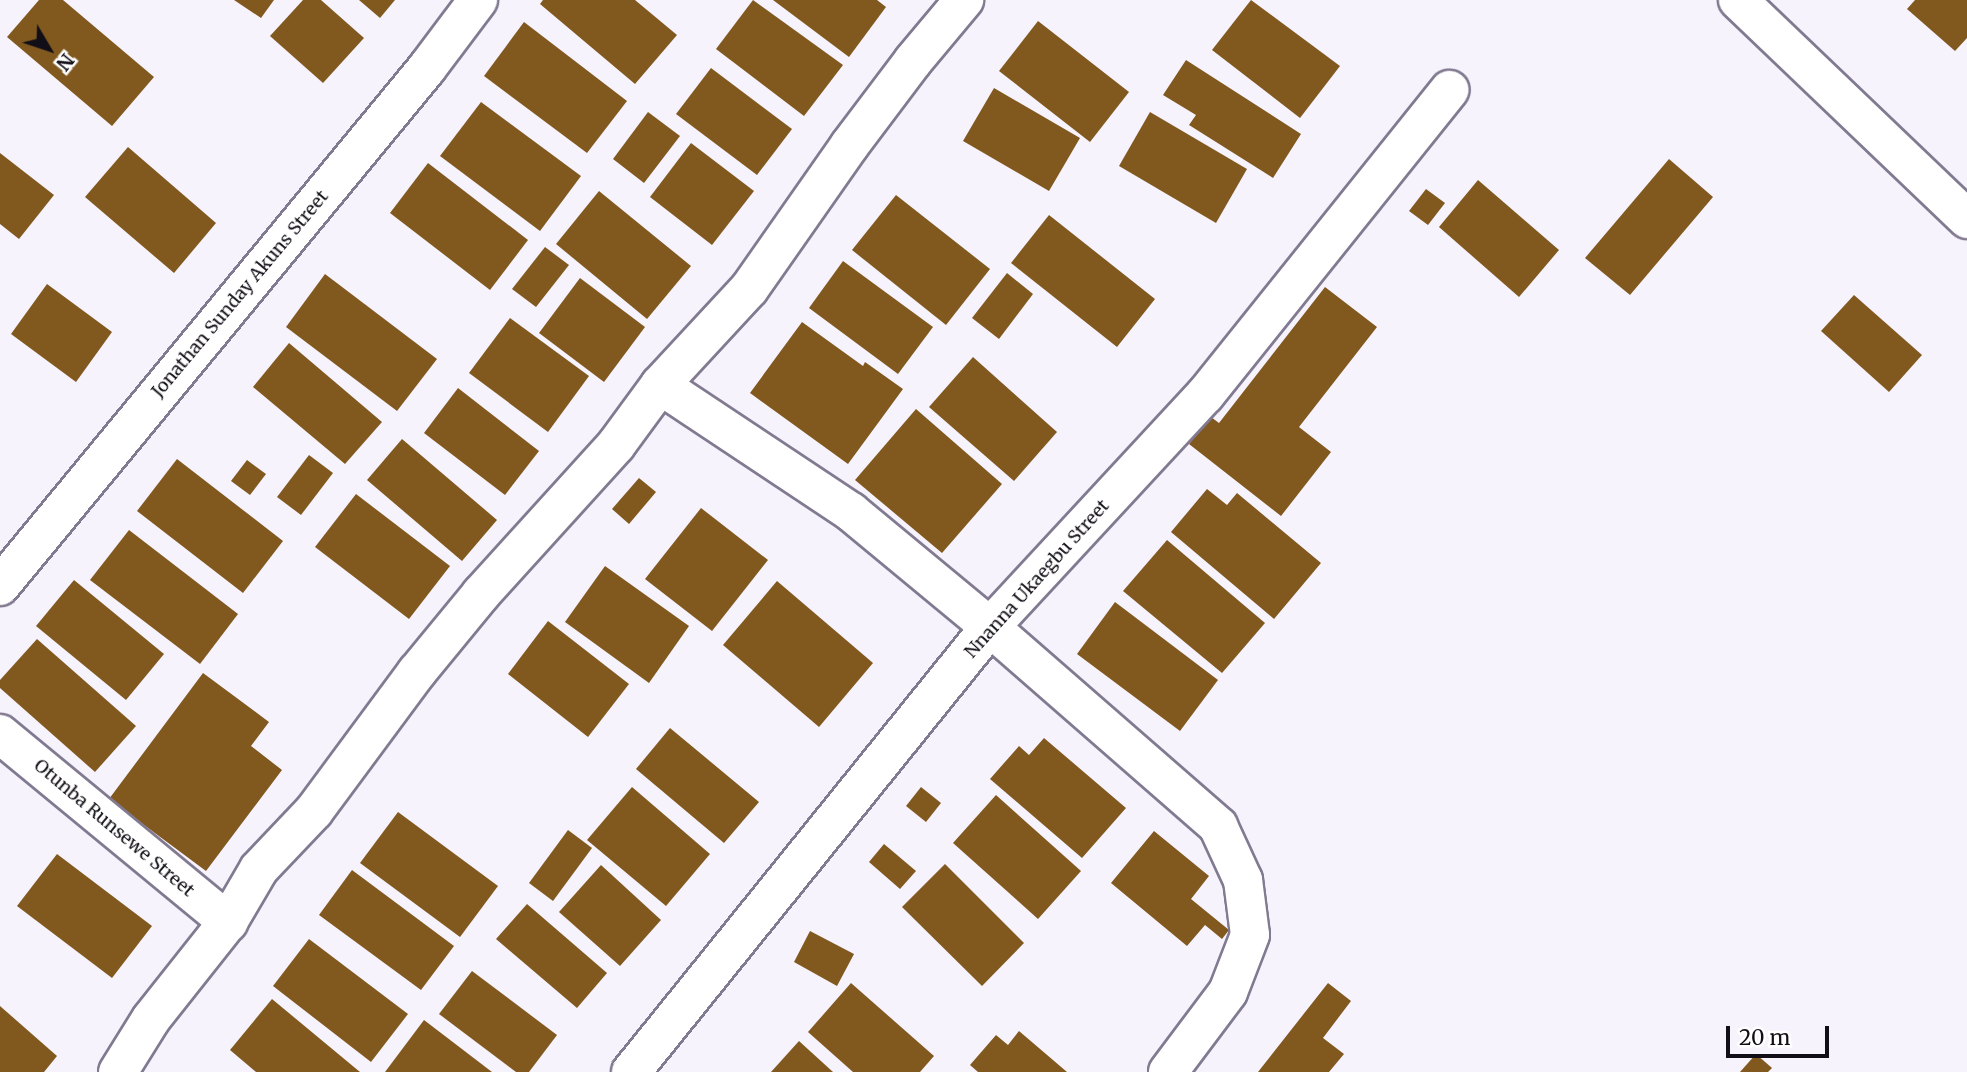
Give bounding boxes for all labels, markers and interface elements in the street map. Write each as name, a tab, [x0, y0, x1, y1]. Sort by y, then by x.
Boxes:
north arrow	[14, 14, 84, 84]
text: N	[51, 49, 79, 76]
street label: Jonathan Sunday Akuns Street	[147, 186, 333, 402]
street label: Nnanna Ukaegbu Street	[960, 495, 1114, 663]
street label: Otunba Runsewe Street	[30, 755, 198, 901]
scale bar	[1729, 1012, 1832, 1056]
text: 20 m	[1739, 1024, 1790, 1051]

